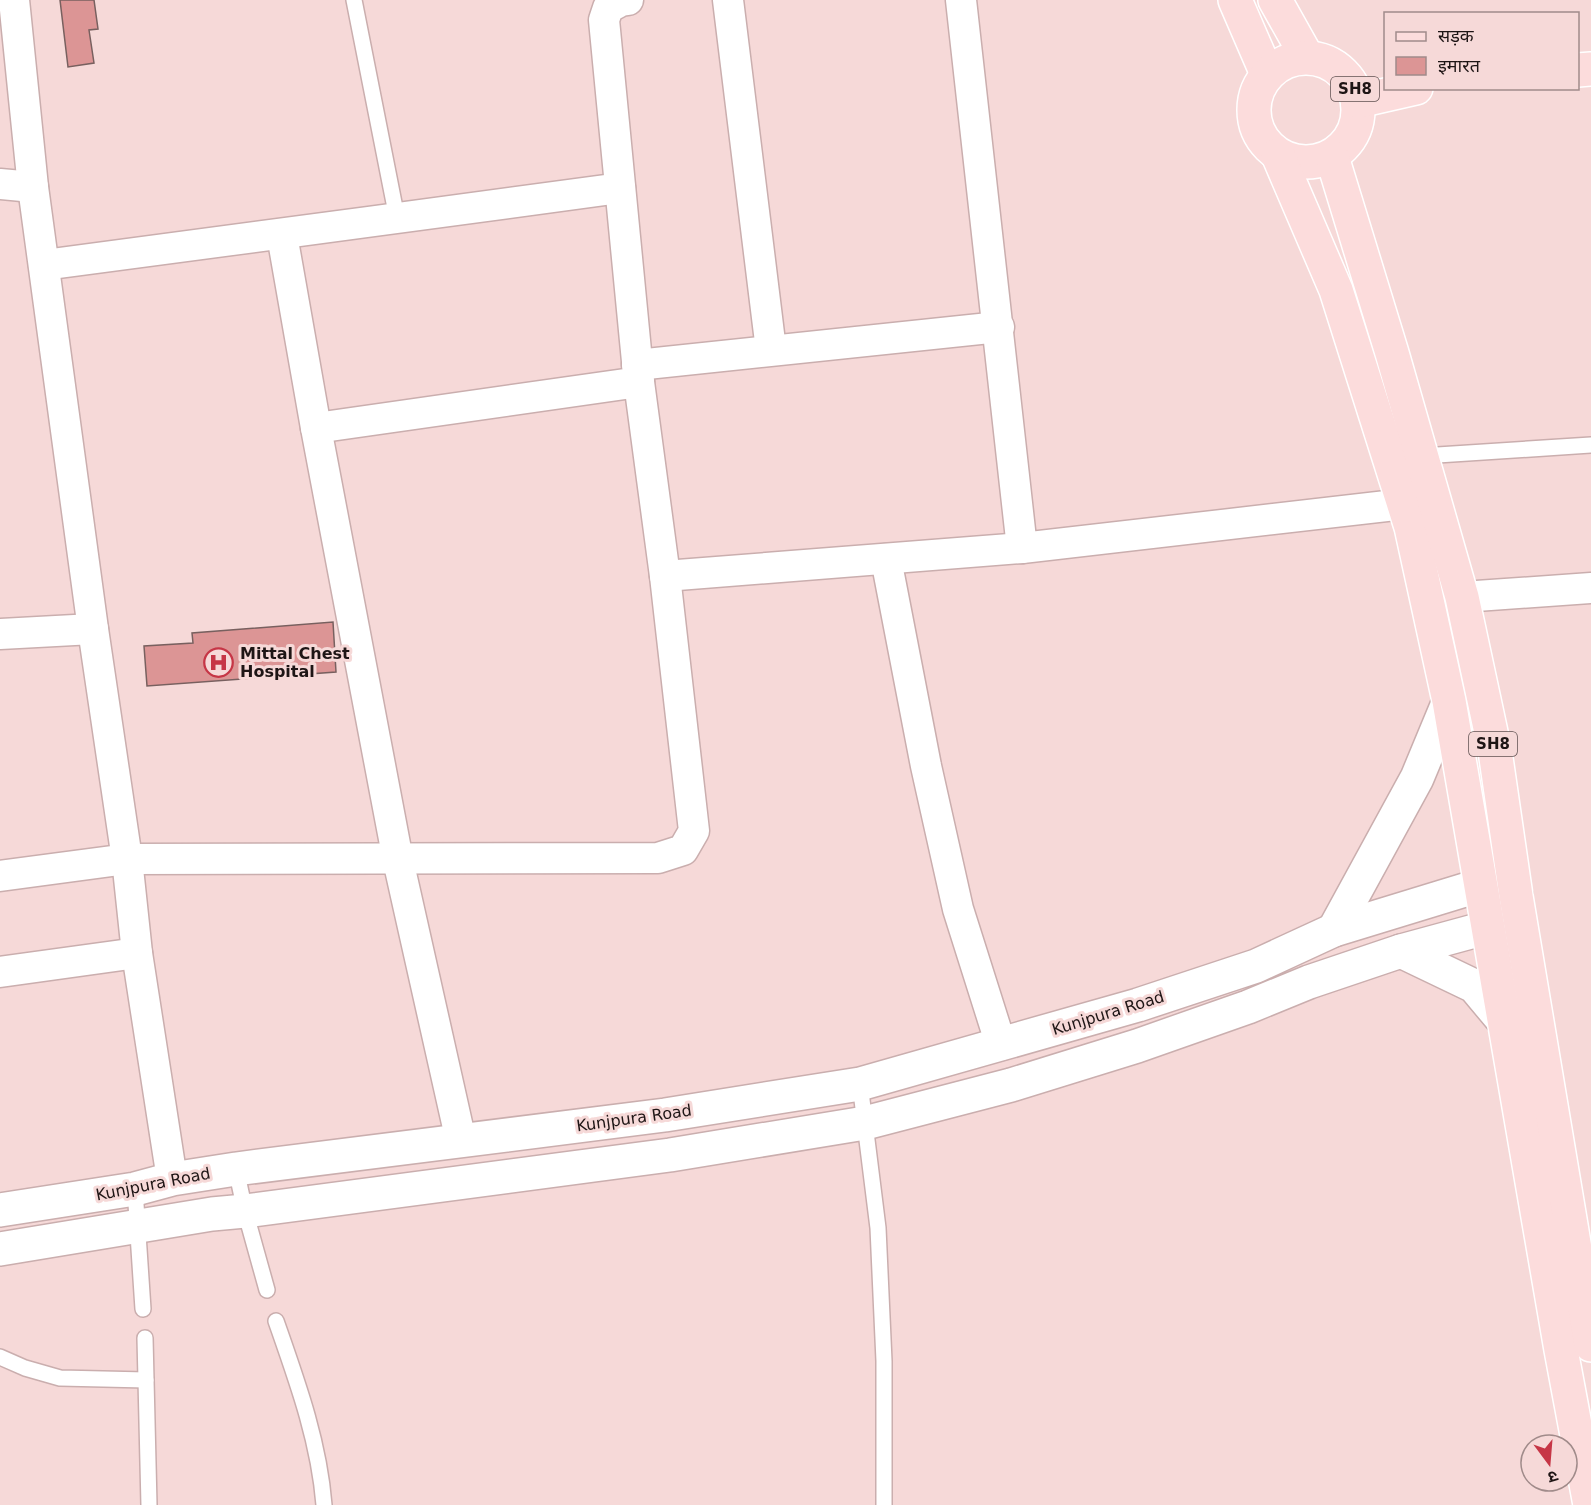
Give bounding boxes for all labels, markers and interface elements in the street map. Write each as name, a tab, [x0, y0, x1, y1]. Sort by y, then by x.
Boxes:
legend	[1384, 12, 1579, 90]
text: सड़क	[1438, 25, 1475, 46]
text: इमारत	[1438, 55, 1481, 76]
road number: SH8	[1331, 77, 1379, 101]
place label: Mittal Chest Hospital	[240, 644, 350, 681]
hospital icon: Mittal Chest Hospital	[203, 646, 235, 678]
road number: SH8	[1469, 732, 1517, 756]
street label: Kunjpura Road	[1050, 987, 1166, 1039]
street label: Kunjpura Road	[575, 1100, 693, 1136]
street label: Kunjpura Road	[94, 1164, 212, 1204]
north arrow	[1519, 1433, 1579, 1493]
text: उ	[1545, 1467, 1560, 1488]

